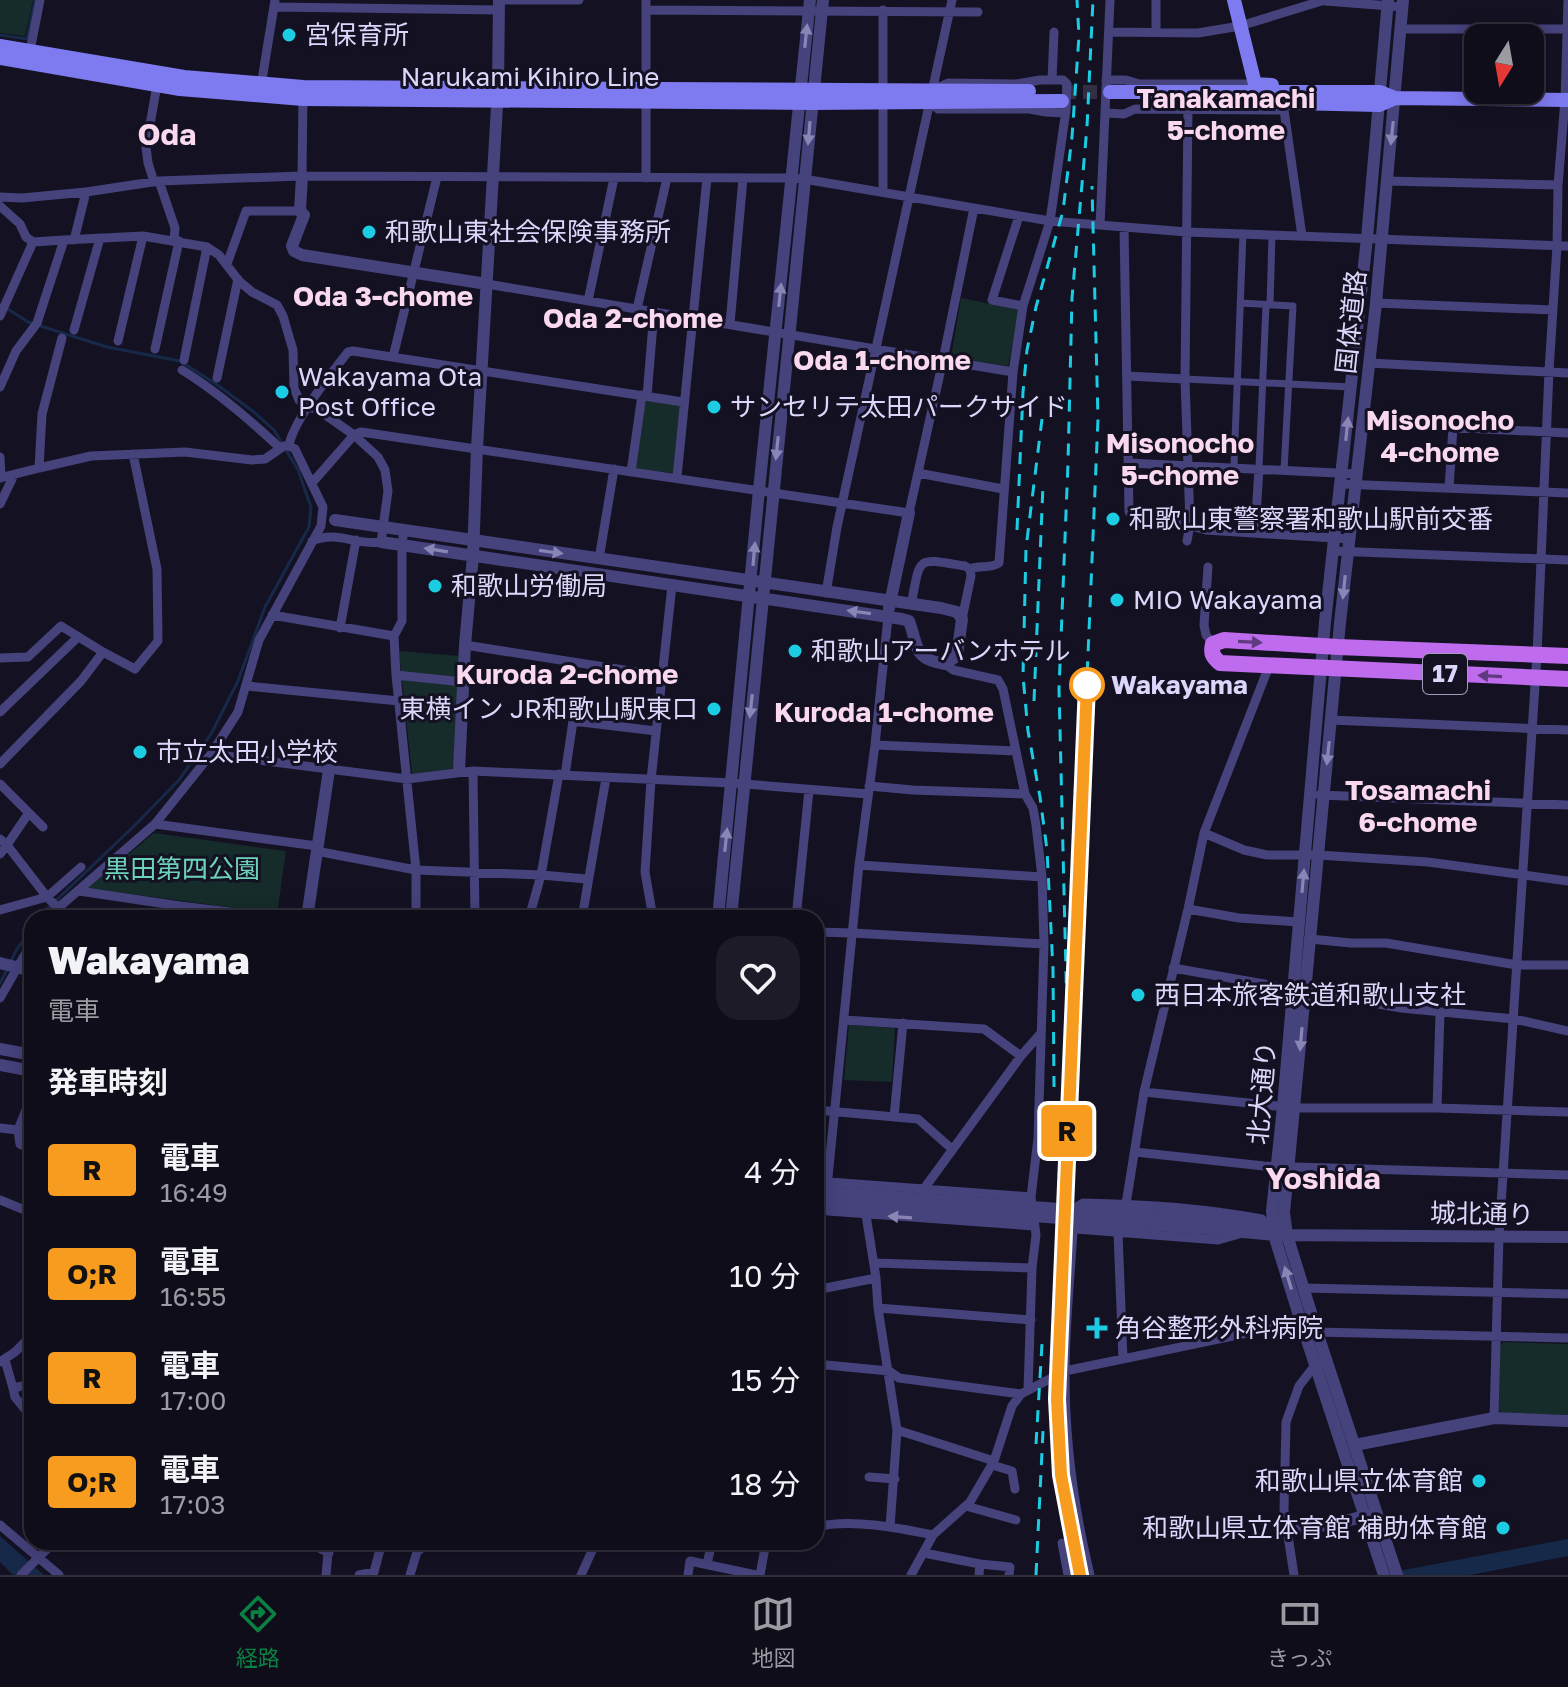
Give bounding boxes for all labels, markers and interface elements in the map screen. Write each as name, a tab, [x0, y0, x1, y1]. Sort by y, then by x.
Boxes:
place label: 宮保育所	[305, 19, 409, 50]
one-way arrow	[800, 23, 813, 48]
north arrow	[1464, 24, 1544, 104]
map controls	[1464, 24, 1544, 104]
marker: 宮保育所	[280, 26, 298, 44]
street label: Narukami Kihiro Line	[401, 61, 659, 92]
district label: Tanakamachi 5-chome	[1136, 81, 1316, 146]
district label: Oda	[138, 116, 196, 152]
one-way arrow	[802, 121, 815, 146]
one-way arrow	[1385, 121, 1398, 146]
place label: 和歌山東社会保険事務所	[385, 216, 671, 247]
marker: 和歌山東社会保険事務所	[360, 223, 378, 241]
street label: 国体道路	[1330, 269, 1371, 375]
district label: Oda 3-chome	[293, 279, 473, 312]
one-way arrow	[774, 282, 787, 307]
district label: Oda 2-chome	[543, 301, 723, 334]
district label: Oda 1-chome	[793, 343, 971, 376]
place label: Wakayama Ota Post Office	[298, 361, 482, 422]
marker: Wakayama Ota Post Office	[273, 383, 291, 401]
place label: サンセリテ太田パークサイド	[730, 391, 1068, 422]
marker: サンセリテ太田パークサイド	[705, 398, 723, 416]
district label: Misonocho 4-chome	[1366, 403, 1514, 468]
one-way arrow	[1340, 417, 1353, 442]
district label: Misonocho 5-chome	[1106, 426, 1254, 491]
one-way arrow	[771, 436, 784, 461]
place label: 和歌山東警察署和歌山駅前交番	[1129, 503, 1493, 534]
marker: 和歌山東警察署和歌山駅前交番	[1104, 510, 1122, 528]
one-way arrow	[748, 541, 761, 566]
one-way arrow	[423, 543, 448, 556]
one-way arrow	[539, 546, 564, 559]
place label: 和歌山労働局	[451, 570, 607, 601]
one-way arrow	[1338, 575, 1351, 600]
marker: 和歌山労働局	[426, 577, 444, 595]
place label: MIO Wakayama	[1133, 584, 1323, 615]
marker: MIO Wakayama	[1108, 591, 1126, 609]
one-way arrow	[846, 605, 871, 618]
place label: 和歌山アーバンホテル	[811, 635, 1070, 666]
one-way arrow	[1238, 636, 1263, 649]
marker: 和歌山アーバンホテル	[786, 642, 804, 660]
road number: 17	[1423, 654, 1467, 694]
district label: Kuroda 2-chome	[456, 657, 678, 690]
marker: Wakayama	[1070, 668, 1104, 702]
place label: Wakayama	[1111, 669, 1248, 700]
one-way arrow	[1477, 669, 1502, 682]
place label: 東横イン JR和歌山駅東口	[399, 693, 698, 724]
one-way arrow	[745, 694, 758, 719]
district label: Kuroda 1-chome	[774, 695, 994, 728]
marker: 東横イン JR和歌山駅東口	[705, 700, 723, 718]
place label: 市立太田小学校	[156, 736, 338, 767]
one-way arrow	[1321, 741, 1334, 766]
marker: 市立太田小学校	[131, 743, 149, 761]
district label: Tosamachi 6-chome	[1345, 773, 1491, 838]
one-way arrow	[720, 827, 733, 852]
park label: 黒田第四公園	[104, 853, 260, 884]
one-way arrow	[1297, 868, 1310, 893]
button: heart	[716, 936, 800, 1020]
text: Wakayama	[48, 937, 250, 982]
place label: 西日本旅客鉄道和歌山支社	[1154, 979, 1466, 1010]
marker: 西日本旅客鉄道和歌山支社	[1129, 986, 1147, 1004]
text: 電車	[48, 995, 100, 1026]
one-way arrow	[1295, 1027, 1308, 1052]
street label: 北大通り	[1242, 1040, 1281, 1146]
text: 発車時刻	[48, 1064, 168, 1100]
line badge: R	[1041, 1105, 1093, 1157]
text: R	[1057, 1114, 1077, 1147]
text: 電車	[160, 1139, 220, 1175]
text: R	[82, 1153, 102, 1186]
text: 4 分	[744, 1154, 800, 1190]
district label: Yoshida	[1265, 1160, 1381, 1196]
text: 16:49	[160, 1177, 228, 1208]
street label: 城北通り	[1430, 1197, 1534, 1230]
one-way arrow	[887, 1210, 912, 1223]
text: 電車	[160, 1243, 220, 1279]
text: O;R	[67, 1257, 117, 1290]
text: 10 分	[729, 1258, 800, 1294]
one-way arrow	[1281, 1265, 1293, 1289]
text: 16:55	[160, 1281, 226, 1312]
place label: 角谷整形外科病院	[1115, 1312, 1323, 1343]
marker: 角谷整形外科病院	[1086, 1317, 1108, 1339]
text: 電車	[160, 1347, 220, 1383]
text: R	[82, 1361, 102, 1394]
text: 15 分	[731, 1362, 800, 1398]
text: 17:00	[160, 1385, 226, 1416]
text: 電車	[160, 1451, 220, 1487]
text: O;R	[67, 1465, 117, 1498]
place label: 和歌山県立体育館	[1255, 1465, 1463, 1496]
text: 18 分	[730, 1466, 800, 1502]
marker: 和歌山県立体育館	[1470, 1472, 1488, 1490]
text: 17:03	[160, 1489, 226, 1520]
place label: 和歌山県立体育館 補助体育館	[1142, 1512, 1487, 1543]
marker: 和歌山県立体育館 補助体育館	[1494, 1519, 1512, 1537]
tab: 経路	[236, 1592, 280, 1672]
tab: 地図	[751, 1592, 795, 1672]
tab: きっぷ	[1267, 1592, 1332, 1672]

